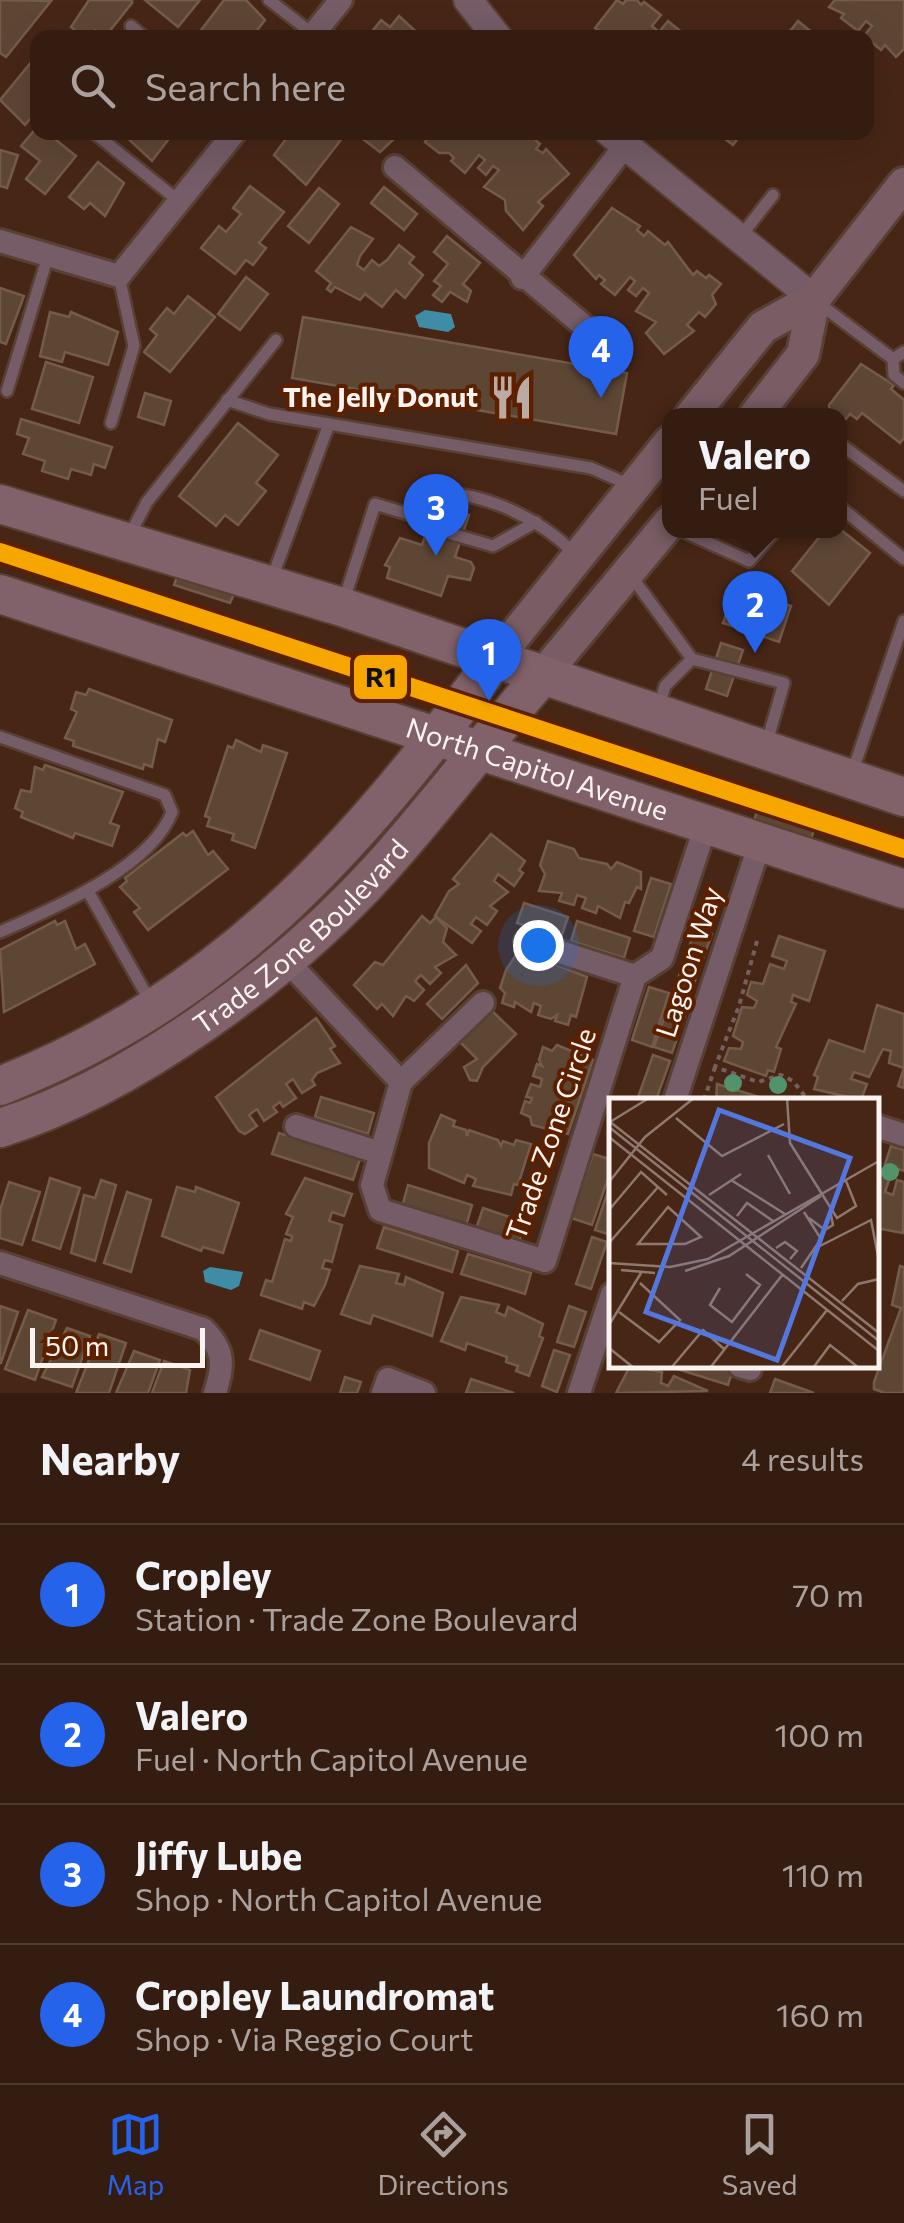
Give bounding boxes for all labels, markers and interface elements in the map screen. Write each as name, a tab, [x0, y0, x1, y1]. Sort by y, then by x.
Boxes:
search box	[30, 30, 874, 140]
icon: search	[65, 58, 120, 113]
text: Search here	[145, 62, 346, 109]
pin: 4	[568, 316, 634, 398]
restaurant icon: The Jelly Donut	[487, 373, 535, 421]
place label: The Jelly Donut	[283, 379, 478, 413]
popup	[662, 408, 847, 538]
text: Valero	[698, 430, 811, 477]
pin: 3	[404, 474, 468, 556]
text: Fuel	[698, 477, 759, 517]
pin: 2	[722, 570, 788, 653]
pin: 1	[456, 618, 522, 701]
line badge: R1	[352, 653, 409, 701]
text: R1	[365, 659, 397, 693]
street label: North Capitol Avenue	[402, 710, 673, 827]
street label: Trade Zone Boulevard	[186, 832, 415, 1041]
street label: Lagoon Way	[648, 882, 728, 1041]
your location	[513, 920, 564, 971]
street label: Trade Zone Circle	[498, 1023, 602, 1244]
inset map	[609, 1098, 879, 1368]
scale bar	[30, 1323, 205, 1368]
text: 50 m	[45, 1328, 109, 1362]
text: Nearby	[40, 1432, 180, 1484]
text: 4 results	[741, 1438, 864, 1478]
text: Cropley	[135, 1551, 272, 1598]
text: 1	[65, 1574, 80, 1614]
text: 70 m	[792, 1574, 864, 1614]
text: Station · Trade Zone Boulevard	[135, 1598, 578, 1638]
text: Valero	[135, 1691, 248, 1738]
text: 2	[63, 1714, 82, 1754]
text: 100 m	[775, 1714, 864, 1754]
text: Fuel · North Capitol Avenue	[135, 1738, 528, 1778]
text: Jiffy Lube	[135, 1831, 302, 1878]
text: 3	[63, 1854, 82, 1894]
text: 110 m	[782, 1854, 864, 1894]
text: Shop · North Capitol Avenue	[135, 1878, 542, 1918]
text: Cropley Laundromat	[135, 1971, 494, 2018]
text: 4	[63, 1994, 82, 2034]
text: 160 m	[776, 1994, 864, 2034]
text: Shop · Via Reggio Court	[135, 2018, 473, 2058]
tab: Map	[107, 2107, 164, 2201]
tab: Directions	[377, 2107, 509, 2201]
tab: Saved	[722, 2107, 797, 2201]

